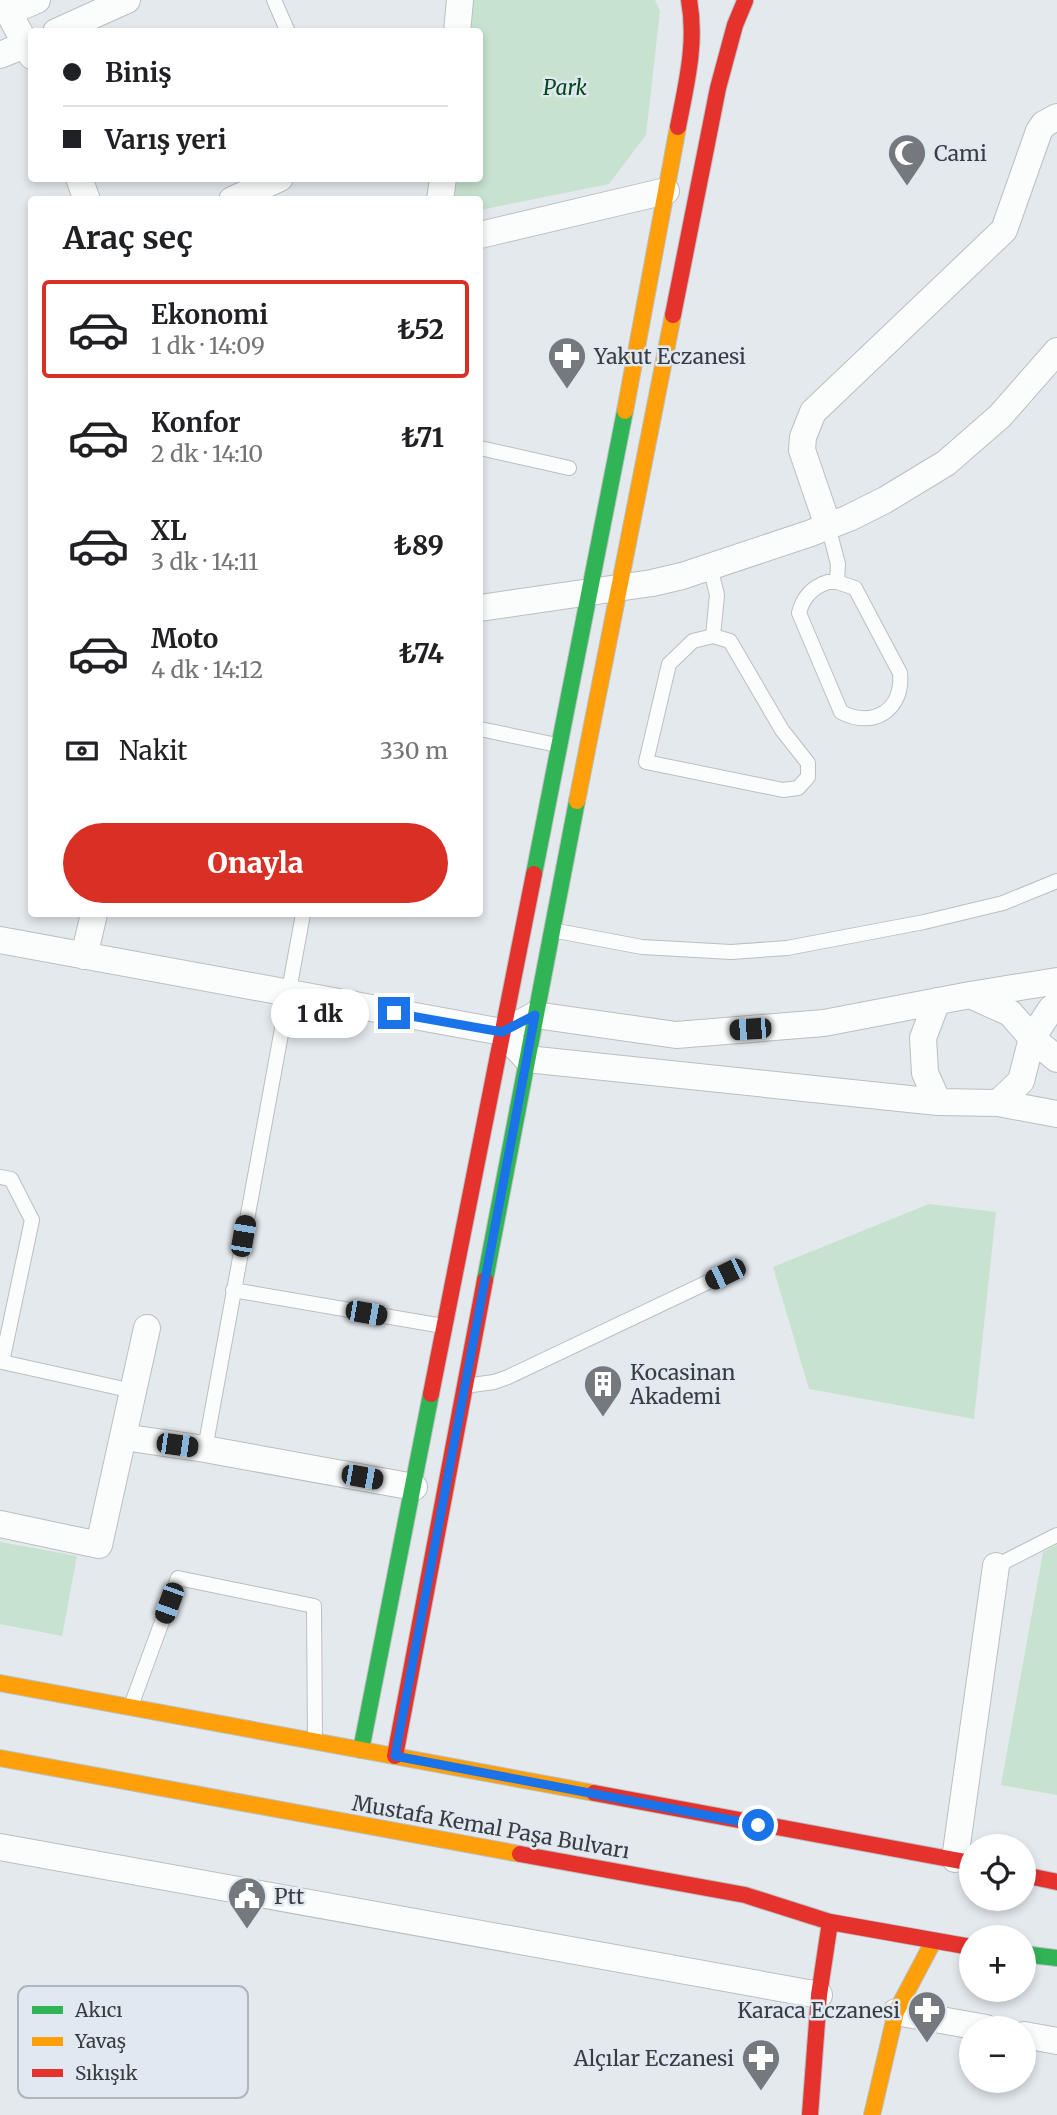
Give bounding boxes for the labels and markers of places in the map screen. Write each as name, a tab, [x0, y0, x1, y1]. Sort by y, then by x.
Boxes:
mosque icon: Cami	[886, 132, 928, 187]
place label: Cami	[934, 140, 987, 167]
pharmacy icon: Yakut Eczanesi	[546, 335, 588, 390]
place label: Yakut Eczanesi	[593, 343, 746, 370]
place label: Kocasinan Akademi	[629, 1359, 735, 1410]
building icon: Kocasinan Akademi	[582, 1363, 624, 1418]
public building icon: Ptt	[226, 1875, 268, 1930]
place label: Ptt	[274, 1883, 304, 1910]
pharmacy icon: Karaca Eczanesi	[906, 1989, 948, 2044]
place label: Karaca Eczanesi	[737, 1997, 900, 2024]
pharmacy icon: Alçılar Eczanesi	[740, 2037, 782, 2092]
place label: Alçılar Eczanesi	[573, 2045, 734, 2072]

